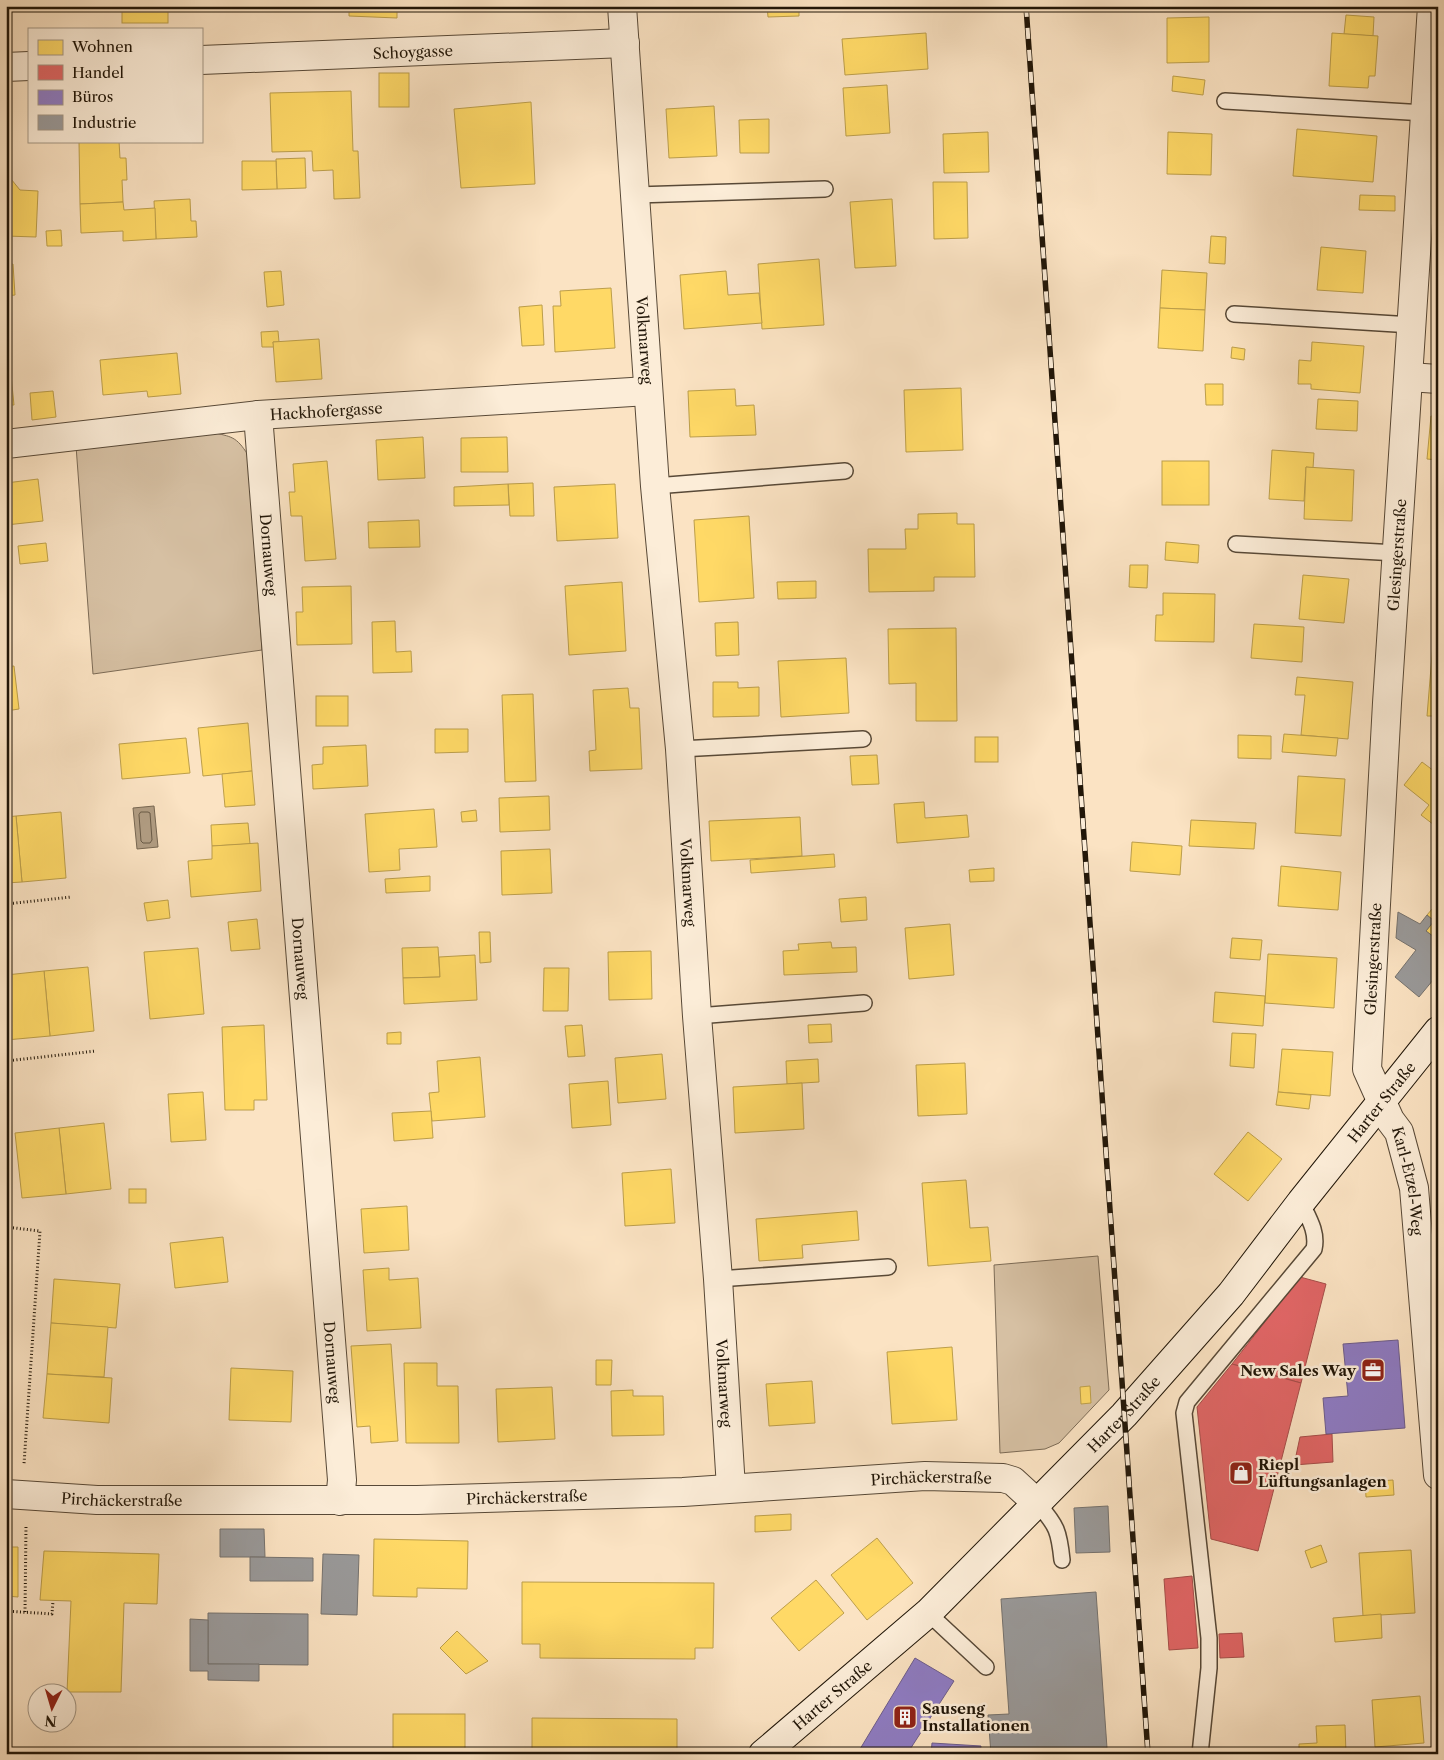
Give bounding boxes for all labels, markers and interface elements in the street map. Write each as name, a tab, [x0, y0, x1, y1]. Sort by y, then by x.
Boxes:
legend	[28, 28, 202, 142]
text: Wohnen	[71, 37, 134, 56]
street label: Schoygasse	[372, 40, 453, 63]
text: Handel	[72, 63, 125, 82]
text: Büros	[72, 87, 113, 106]
text: Industrie	[72, 113, 136, 132]
street label: Volkmarweg	[632, 294, 657, 385]
street label: Hackhofergasse	[269, 398, 383, 424]
street label: Glesingerstraße	[1384, 498, 1410, 612]
street label: Dornauweg	[256, 513, 282, 596]
street label: Volkmarweg	[676, 837, 701, 927]
street label: Glesingerstraße	[1361, 902, 1385, 1016]
street label: Dornauweg	[288, 916, 314, 1000]
street label: Harter Straße	[1343, 1058, 1419, 1146]
street label: Karl-Etzel-Weg	[1388, 1124, 1427, 1236]
street label: Dornauweg	[320, 1320, 345, 1404]
street label: Volkmarweg	[712, 1337, 737, 1428]
office icon: New Sales Way	[1360, 1357, 1386, 1383]
place label: New Sales Way	[1240, 1361, 1357, 1380]
street label: Harter Straße	[1083, 1372, 1164, 1456]
place label: Riepl Lüftungsanlagen	[1258, 1455, 1388, 1491]
shop icon: Riepl Lüftungsanlagen	[1228, 1460, 1254, 1486]
street label: Pirchäckerstraße	[870, 1466, 992, 1489]
street label: Pirchäckerstraße	[466, 1485, 588, 1508]
street label: Pirchäckerstraße	[61, 1488, 182, 1510]
street label: Harter Straße	[789, 1656, 876, 1734]
north arrow	[28, 1682, 78, 1732]
place label: Sauseng Installationen	[922, 1699, 1031, 1735]
building icon: Sauseng Installationen	[892, 1704, 918, 1730]
text: N	[44, 1711, 58, 1730]

